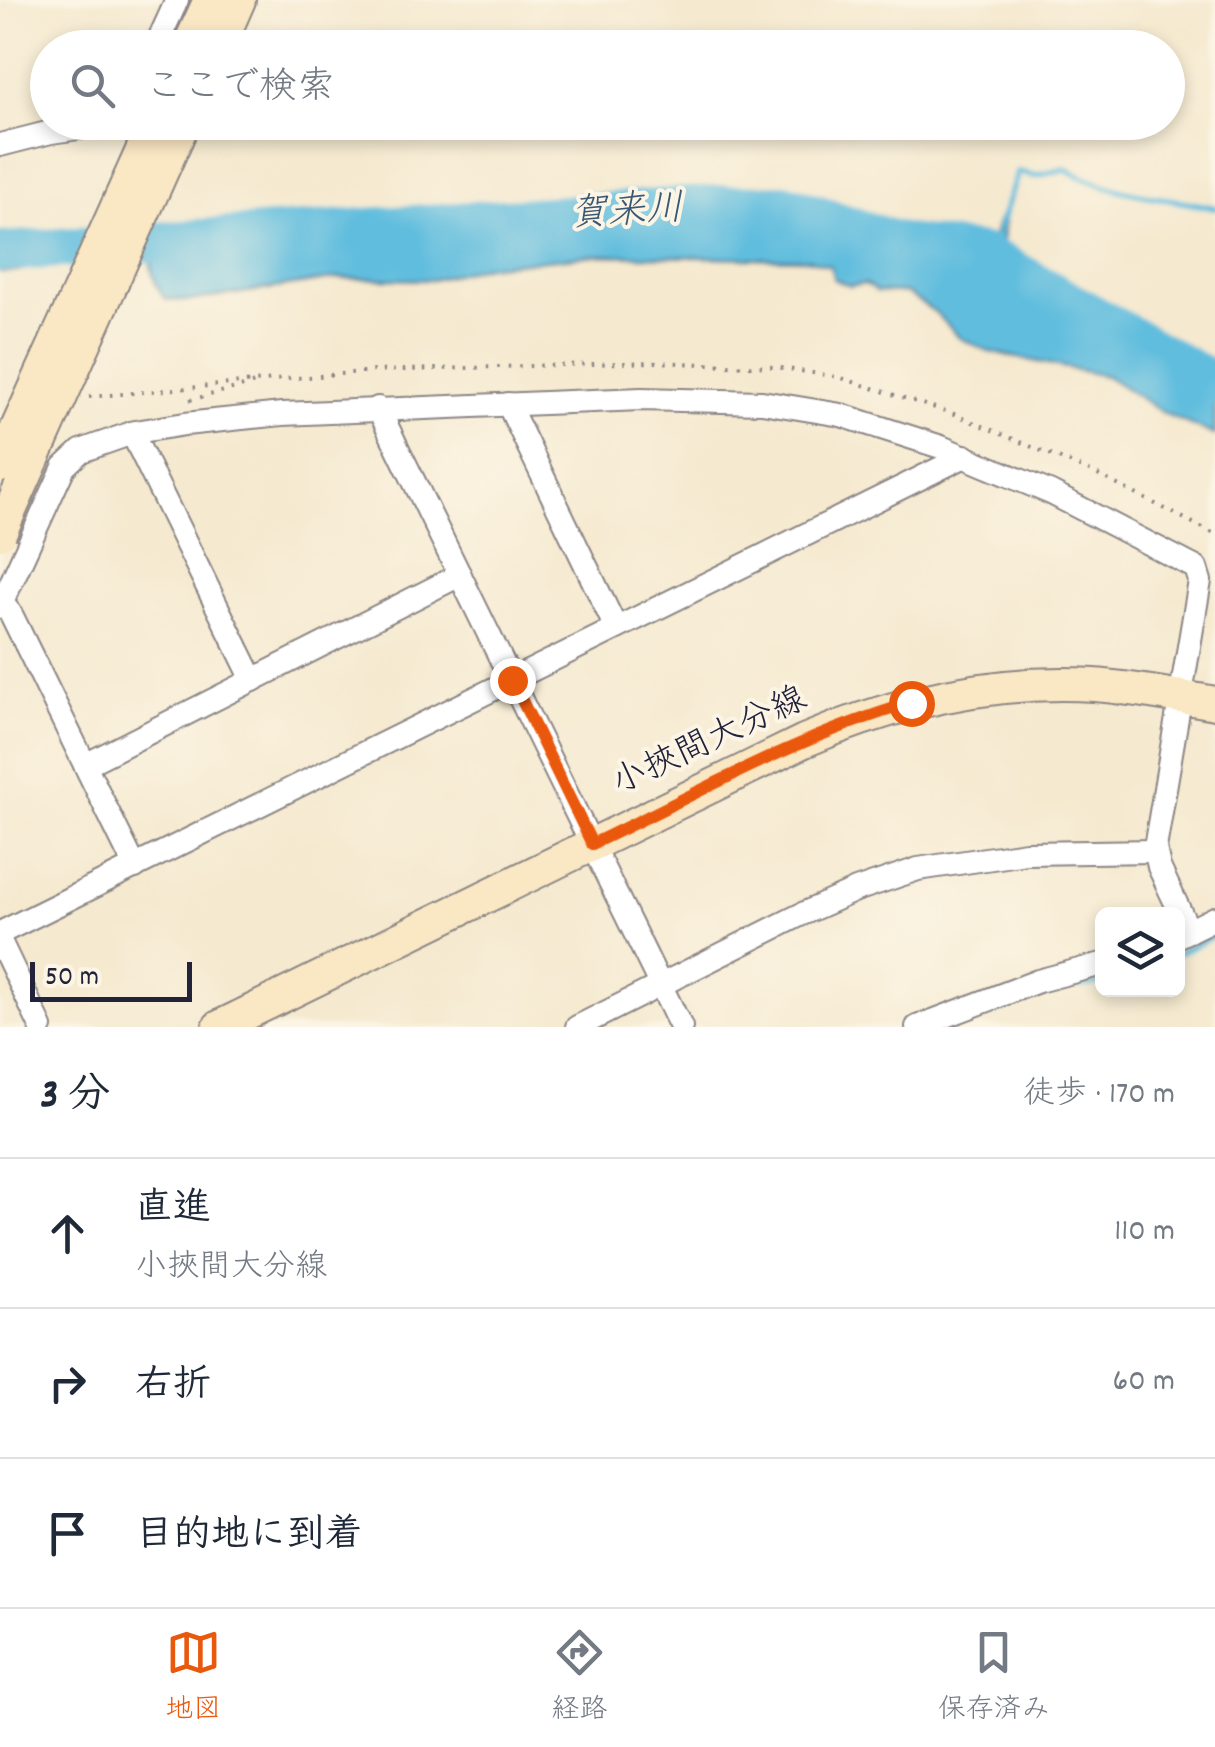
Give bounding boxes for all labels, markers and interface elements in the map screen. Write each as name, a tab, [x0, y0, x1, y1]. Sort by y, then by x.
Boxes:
search box	[30, 30, 1185, 140]
icon: search	[65, 58, 120, 113]
text: ここで検索	[145, 62, 335, 117]
water label: 賀来川	[569, 184, 685, 244]
route end	[490, 658, 536, 704]
street label: 小挾間大分線	[604, 676, 816, 810]
route start	[889, 681, 935, 727]
map controls	[1095, 907, 1185, 997]
button: layers	[1095, 907, 1185, 997]
scale bar	[30, 957, 192, 1001]
text: 50 m	[45, 959, 99, 999]
text: 3 分	[40, 1068, 110, 1128]
text: 徒歩 · 170 m	[1023, 1073, 1175, 1119]
text: 直進	[135, 1183, 211, 1238]
icon: ahead	[40, 1206, 95, 1261]
text: 110 m	[1114, 1210, 1175, 1256]
text: 小挾間大分線	[135, 1246, 327, 1292]
icon: right	[40, 1356, 95, 1411]
text: 右折	[135, 1360, 211, 1415]
text: 60 m	[1113, 1360, 1175, 1406]
icon: arrive	[40, 1506, 95, 1561]
text: 目的地に到着	[135, 1510, 363, 1565]
tab: 地図	[165, 1625, 221, 1732]
tab: 経路	[551, 1625, 608, 1732]
tab: 保存済み	[938, 1625, 1050, 1732]

